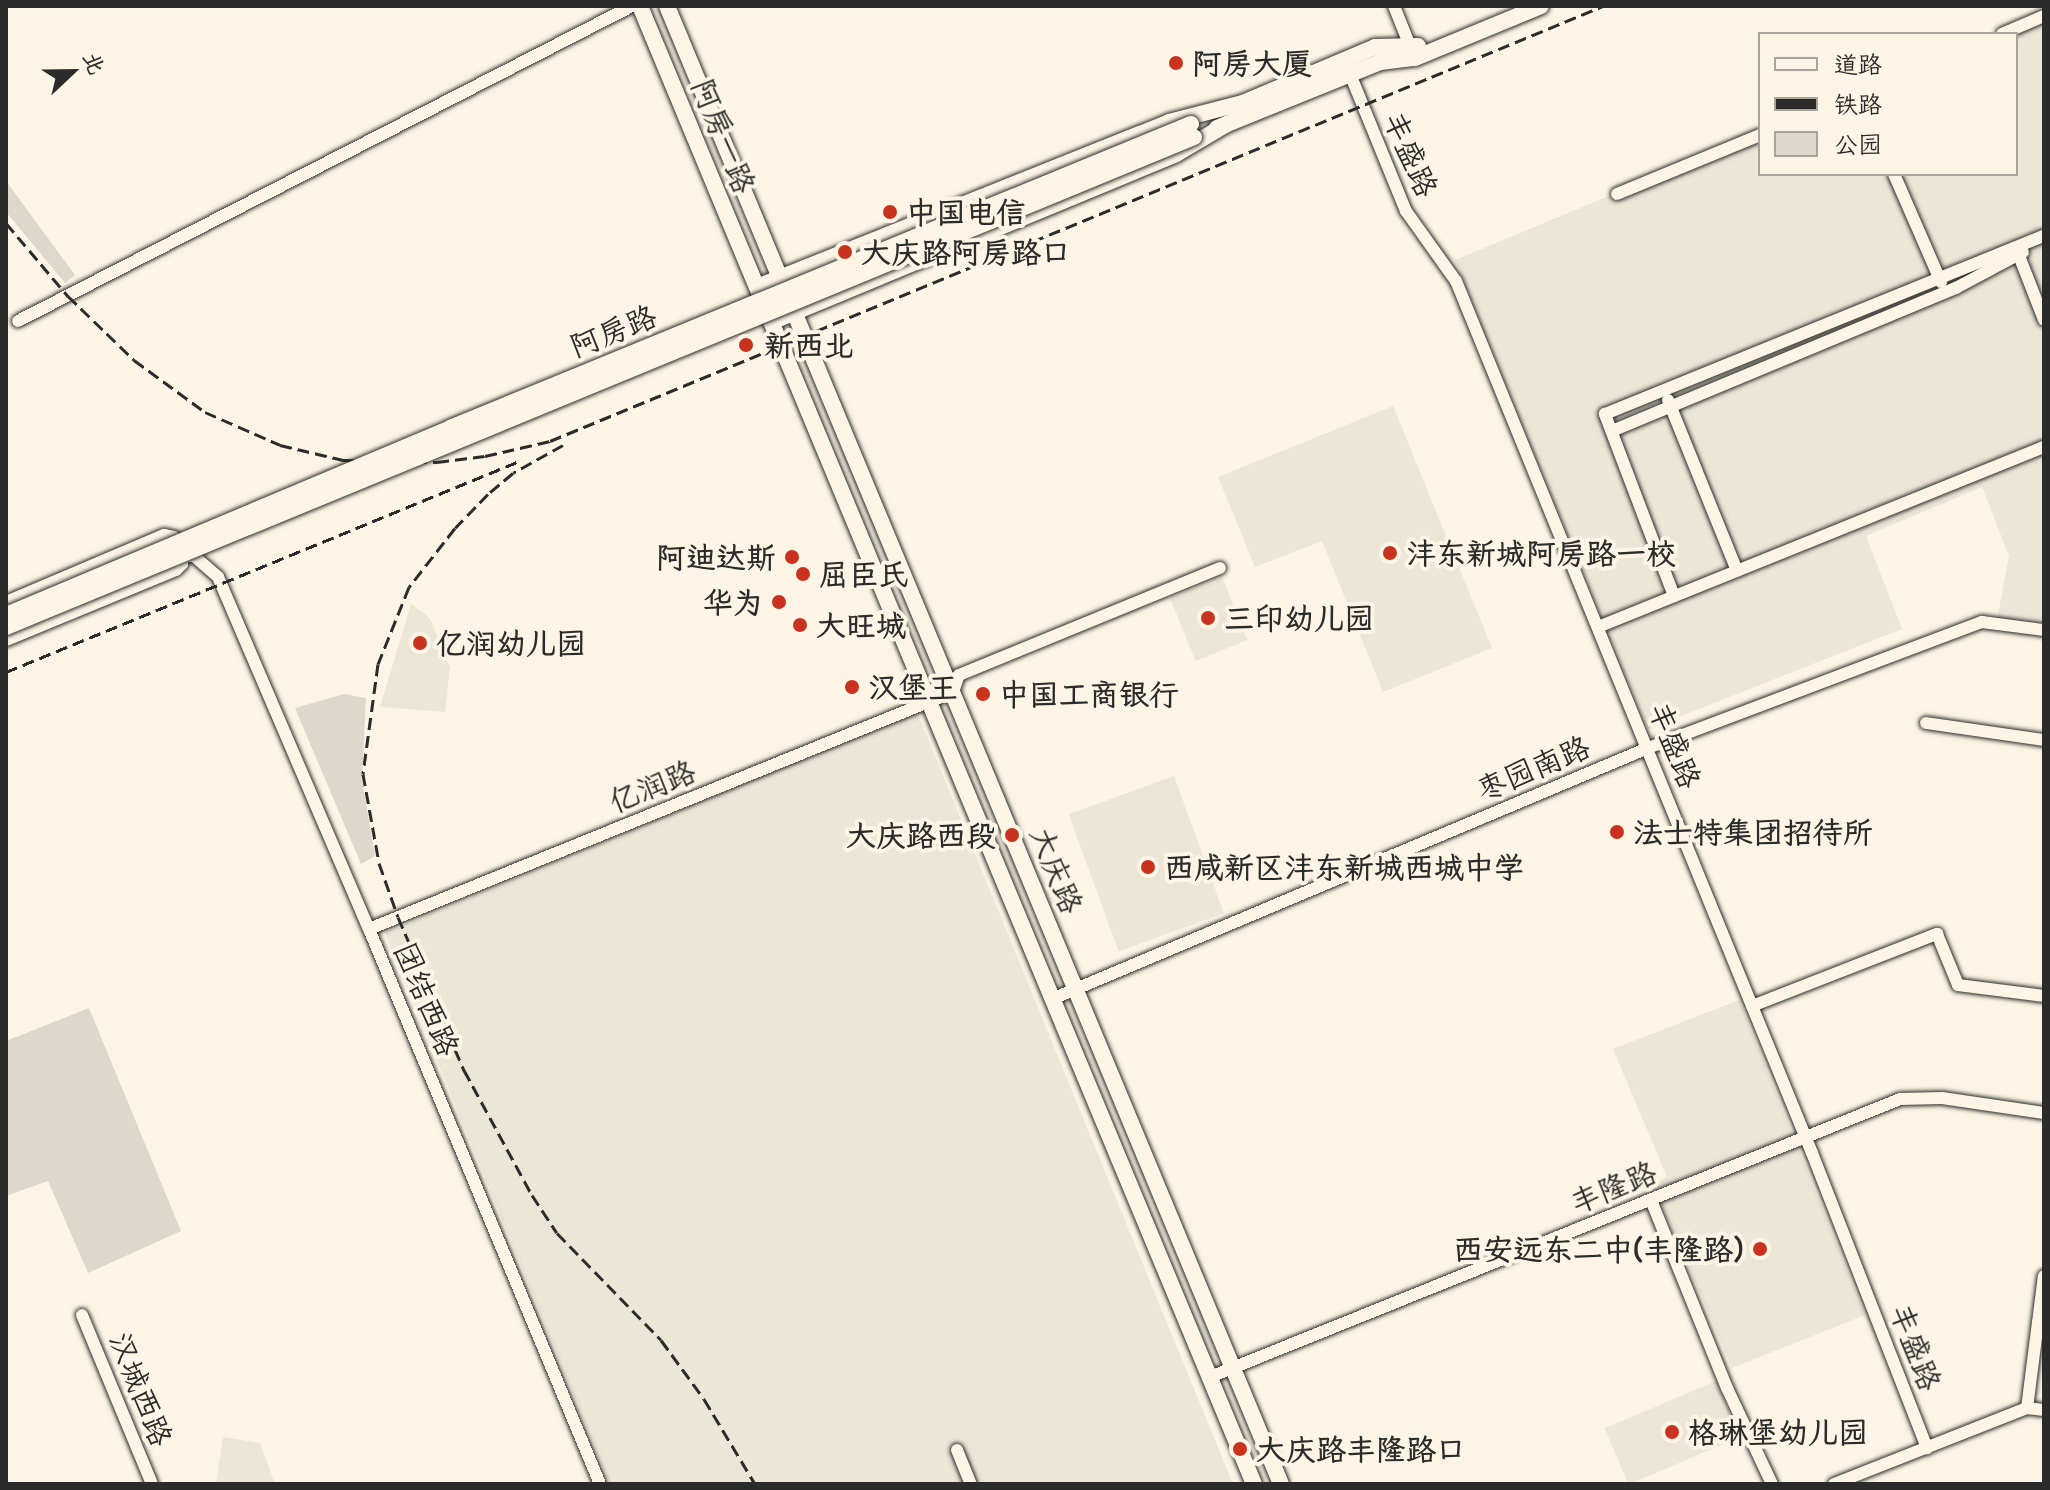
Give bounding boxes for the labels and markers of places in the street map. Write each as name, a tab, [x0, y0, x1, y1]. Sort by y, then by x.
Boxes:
place label: 阿房大厦	[1192, 45, 1312, 81]
marker: 阿房大厦	[1167, 54, 1185, 72]
place label: 中国电信	[906, 194, 1026, 230]
marker: 中国电信	[881, 203, 899, 221]
place label: 大庆路阿房路口	[861, 234, 1071, 270]
marker: 大庆路阿房路口	[836, 243, 854, 261]
place label: 新西北	[764, 327, 854, 363]
marker: 新西北	[735, 334, 757, 356]
place label: 沣东新城阿房路一校	[1406, 535, 1676, 571]
place label: 阿迪达斯	[656, 539, 776, 575]
marker: 沣东新城阿房路一校	[1381, 544, 1399, 562]
marker: 阿迪达斯	[783, 548, 801, 566]
place label: 屈臣氏	[819, 556, 909, 592]
marker: 屈臣氏	[794, 565, 812, 583]
place label: 华为	[703, 584, 763, 620]
marker: 华为	[770, 593, 788, 611]
place label: 三印幼儿园	[1224, 600, 1374, 636]
place label: 大旺城	[816, 607, 906, 643]
marker: 三印幼儿园	[1199, 609, 1217, 627]
marker: 大旺城	[791, 616, 809, 634]
place label: 亿润幼儿园	[436, 625, 586, 661]
marker: 亿润幼儿园	[411, 634, 429, 652]
place label: 汉堡王	[868, 669, 958, 705]
place label: 中国工商银行	[999, 676, 1179, 712]
marker: 汉堡王	[843, 678, 861, 696]
marker: 中国工商银行	[974, 685, 992, 703]
place label: 法士特集团招待所	[1633, 814, 1873, 850]
place label: 大庆路西段	[846, 817, 996, 853]
marker: 法士特集团招待所	[1608, 823, 1626, 841]
marker: 大庆路西段	[1003, 826, 1021, 844]
place label: 西咸新区沣东新城西城中学	[1164, 849, 1524, 885]
marker: 西咸新区沣东新城西城中学	[1139, 858, 1157, 876]
place label: 西安远东二中(丰隆路)	[1453, 1231, 1744, 1267]
marker: 西安远东二中(丰隆路)	[1751, 1240, 1769, 1258]
place label: 格琳堡幼儿园	[1688, 1414, 1868, 1450]
marker: 格琳堡幼儿园	[1663, 1423, 1681, 1441]
place label: 大庆路丰隆路口	[1256, 1431, 1466, 1467]
marker: 大庆路丰隆路口	[1231, 1440, 1249, 1458]

